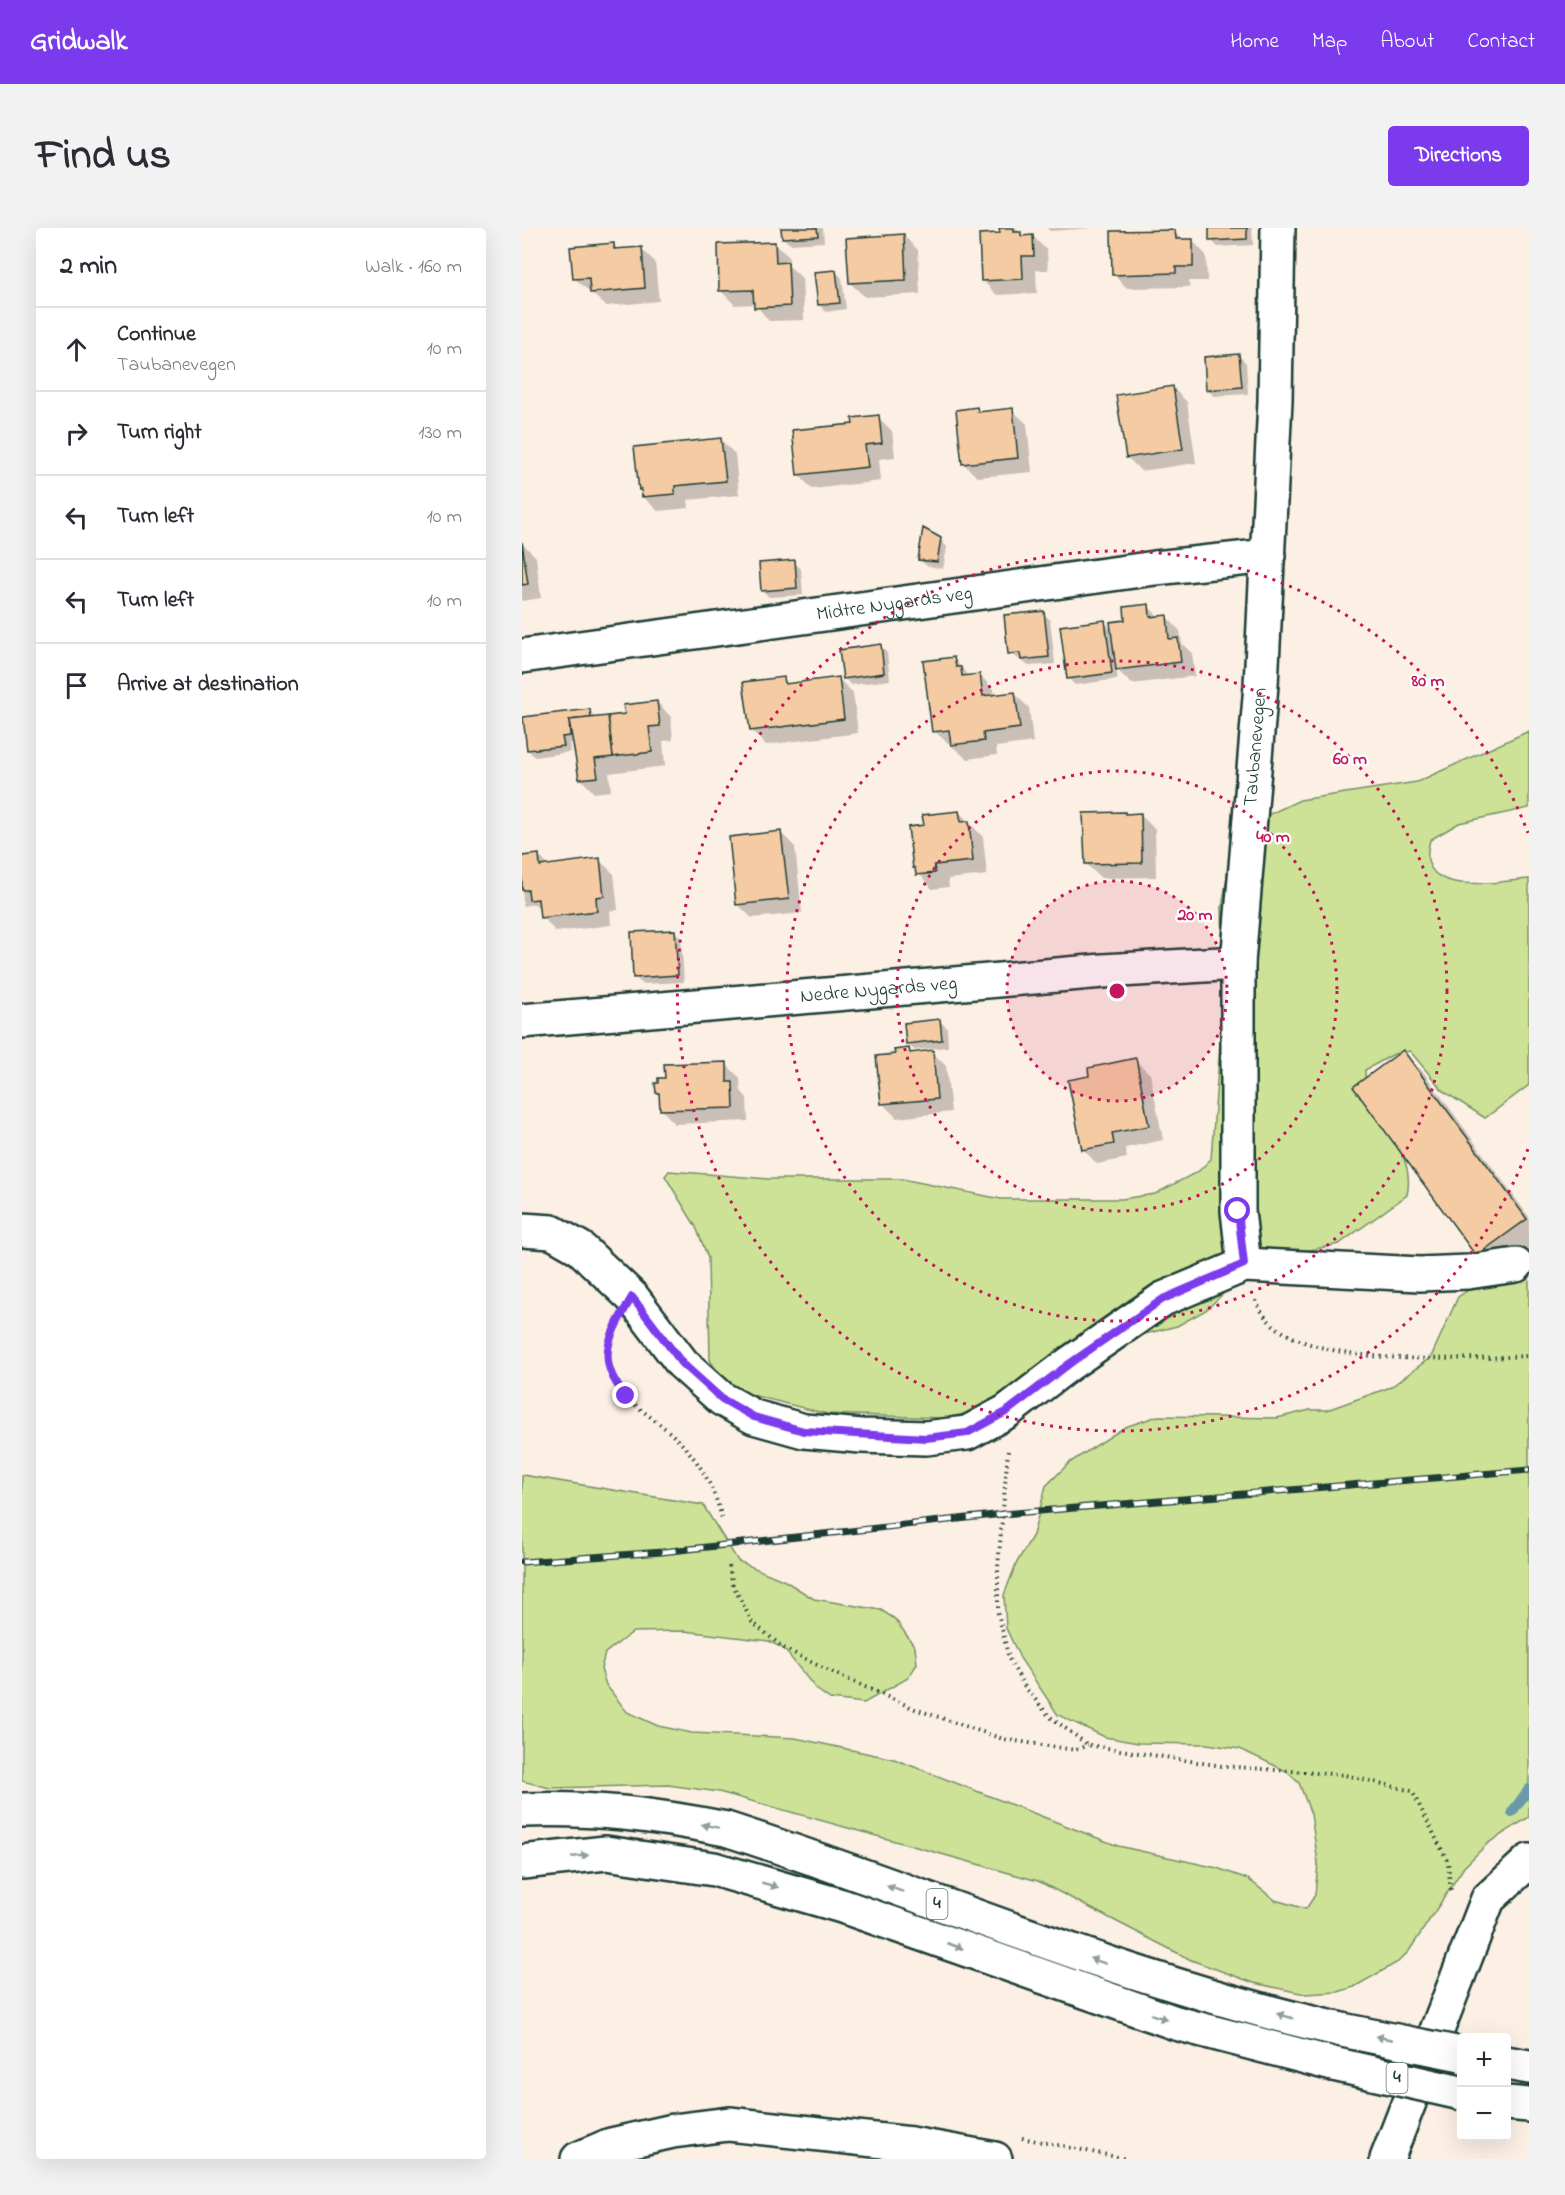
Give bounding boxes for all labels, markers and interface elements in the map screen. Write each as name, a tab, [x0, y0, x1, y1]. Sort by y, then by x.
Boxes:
text: Gridwalk	[30, 22, 127, 63]
text: Home	[1230, 27, 1279, 57]
text: Map	[1312, 27, 1347, 57]
text: About	[1380, 27, 1434, 57]
text: Contact	[1467, 27, 1535, 57]
text: Find us	[36, 126, 171, 187]
button: Directions	[1388, 126, 1529, 186]
text: 2 min	[60, 248, 117, 286]
text: Walk · 160 m	[365, 253, 462, 282]
text: Continue	[117, 319, 196, 351]
icon: ahead	[60, 333, 93, 366]
text: 10 m	[426, 335, 462, 364]
text: Taubanevegen	[117, 351, 236, 380]
icon: right	[60, 417, 93, 450]
text: Turn right	[117, 417, 202, 449]
text: 130 m	[418, 419, 462, 448]
icon: left	[60, 501, 93, 534]
text: Turn left	[117, 501, 194, 533]
text: 10 m	[426, 503, 462, 532]
street label: Midtre Nygards veg	[815, 579, 974, 629]
icon: left	[60, 585, 93, 618]
text: Turn left	[117, 585, 194, 617]
text: 10 m	[426, 587, 462, 616]
icon: arrive	[60, 669, 93, 702]
text: Arrive at destination	[117, 669, 299, 701]
text: 80 m	[1411, 669, 1445, 695]
street label: Taubanevegen	[1237, 686, 1275, 808]
text: 60 m	[1333, 747, 1367, 773]
text: 40 m	[1256, 825, 1290, 851]
text: 20 m	[1176, 903, 1213, 929]
street label: Nedre Nygards veg	[799, 969, 958, 1011]
centre of rings	[1107, 981, 1127, 1001]
route start	[1224, 1197, 1250, 1223]
route end	[612, 1382, 638, 1408]
one-way arrow	[701, 1821, 720, 1830]
one-way arrow	[571, 1851, 590, 1861]
one-way arrow	[761, 1881, 779, 1890]
one-way arrow	[886, 1883, 904, 1893]
road number: 4	[926, 1889, 948, 1919]
one-way arrow	[946, 1942, 964, 1952]
one-way arrow	[1089, 1956, 1107, 1966]
one-way arrow	[1276, 2011, 1294, 2020]
one-way arrow	[1150, 2012, 1168, 2022]
one-way arrow	[1374, 2033, 1393, 2042]
map controls	[1457, 2033, 1511, 2141]
button: +	[1457, 2033, 1511, 2087]
road number: 4	[1386, 2063, 1408, 2093]
button: −	[1457, 2087, 1511, 2141]

